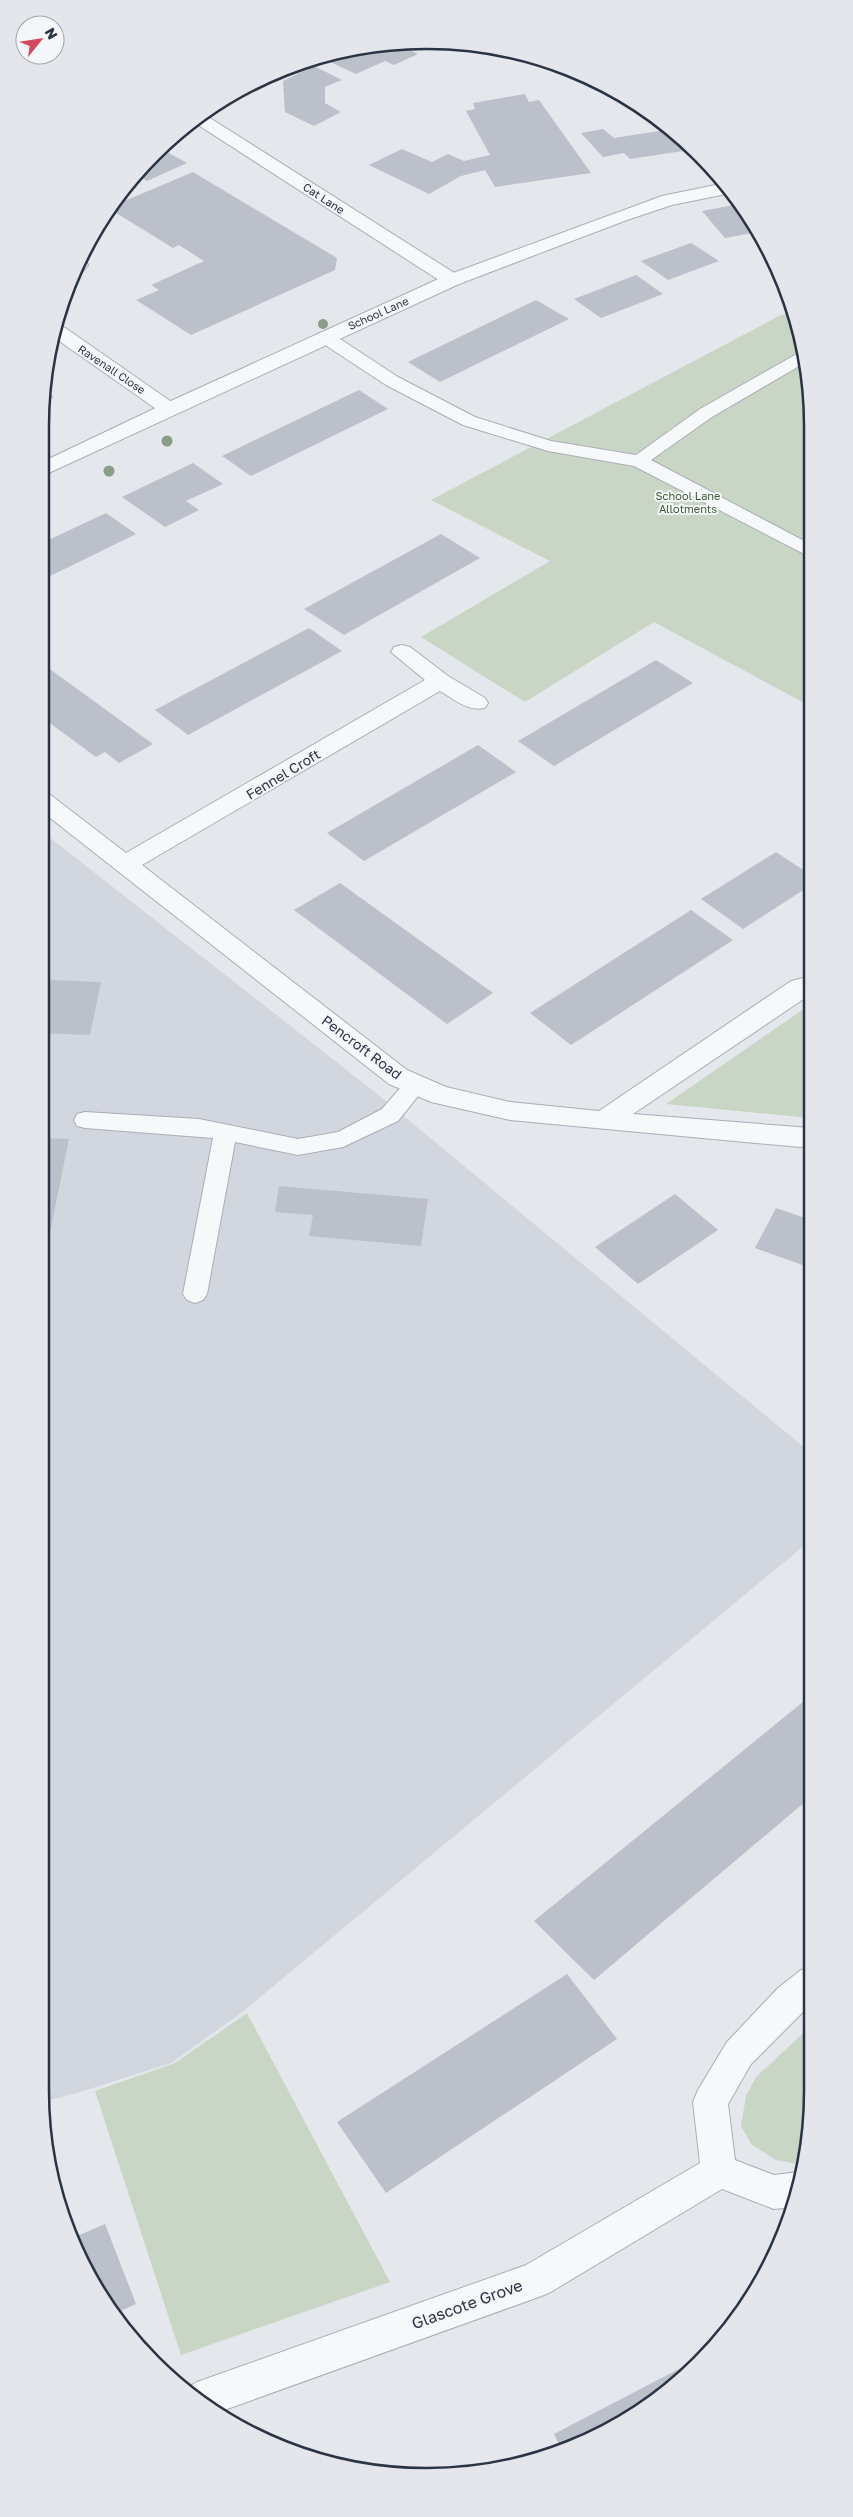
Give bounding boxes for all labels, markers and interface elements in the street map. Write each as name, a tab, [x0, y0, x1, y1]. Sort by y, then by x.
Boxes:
north arrow	[15, 15, 65, 65]
text: N	[42, 24, 62, 42]
street label: Cat Lane	[301, 180, 347, 216]
street label: School Lane	[346, 294, 410, 332]
street label: Ravenall Close	[76, 342, 148, 396]
park label: School Lane Allotments	[655, 489, 721, 515]
street label: Fennel Croft	[243, 745, 323, 803]
street label: Pencroft Road	[319, 1011, 405, 1083]
street label: Glascote Grove	[409, 2275, 525, 2333]

